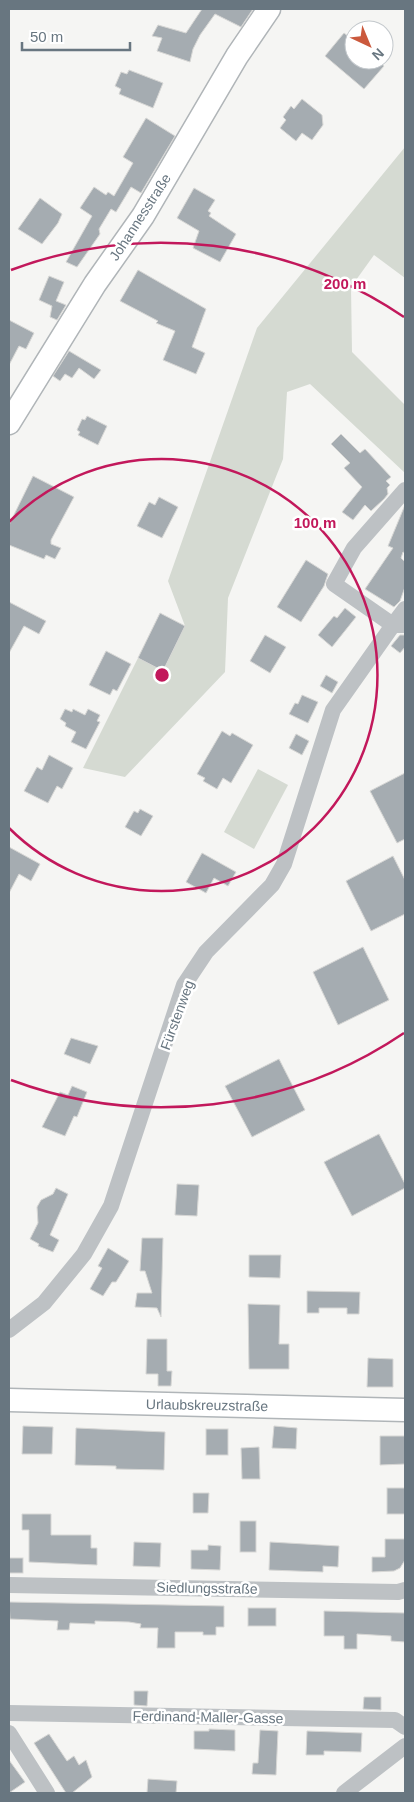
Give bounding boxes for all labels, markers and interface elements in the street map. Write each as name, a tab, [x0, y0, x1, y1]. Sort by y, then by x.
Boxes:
scale bar	[22, 20, 130, 52]
north arrow	[344, 20, 394, 70]
text: 50 m	[30, 28, 63, 45]
text: N	[369, 45, 387, 64]
street label: Johannesstraße	[106, 170, 174, 263]
text: 200 m	[324, 275, 366, 292]
text: 100 m	[294, 514, 336, 531]
centre of rings	[153, 666, 171, 684]
street label: Fürstenweg	[157, 978, 197, 1052]
street label: Urlaubskreuzstraße	[146, 1396, 268, 1414]
street label: Siedlungsstraße	[156, 1579, 258, 1597]
street label: Ferdinand-Maller-Gasse	[132, 1708, 284, 1726]

